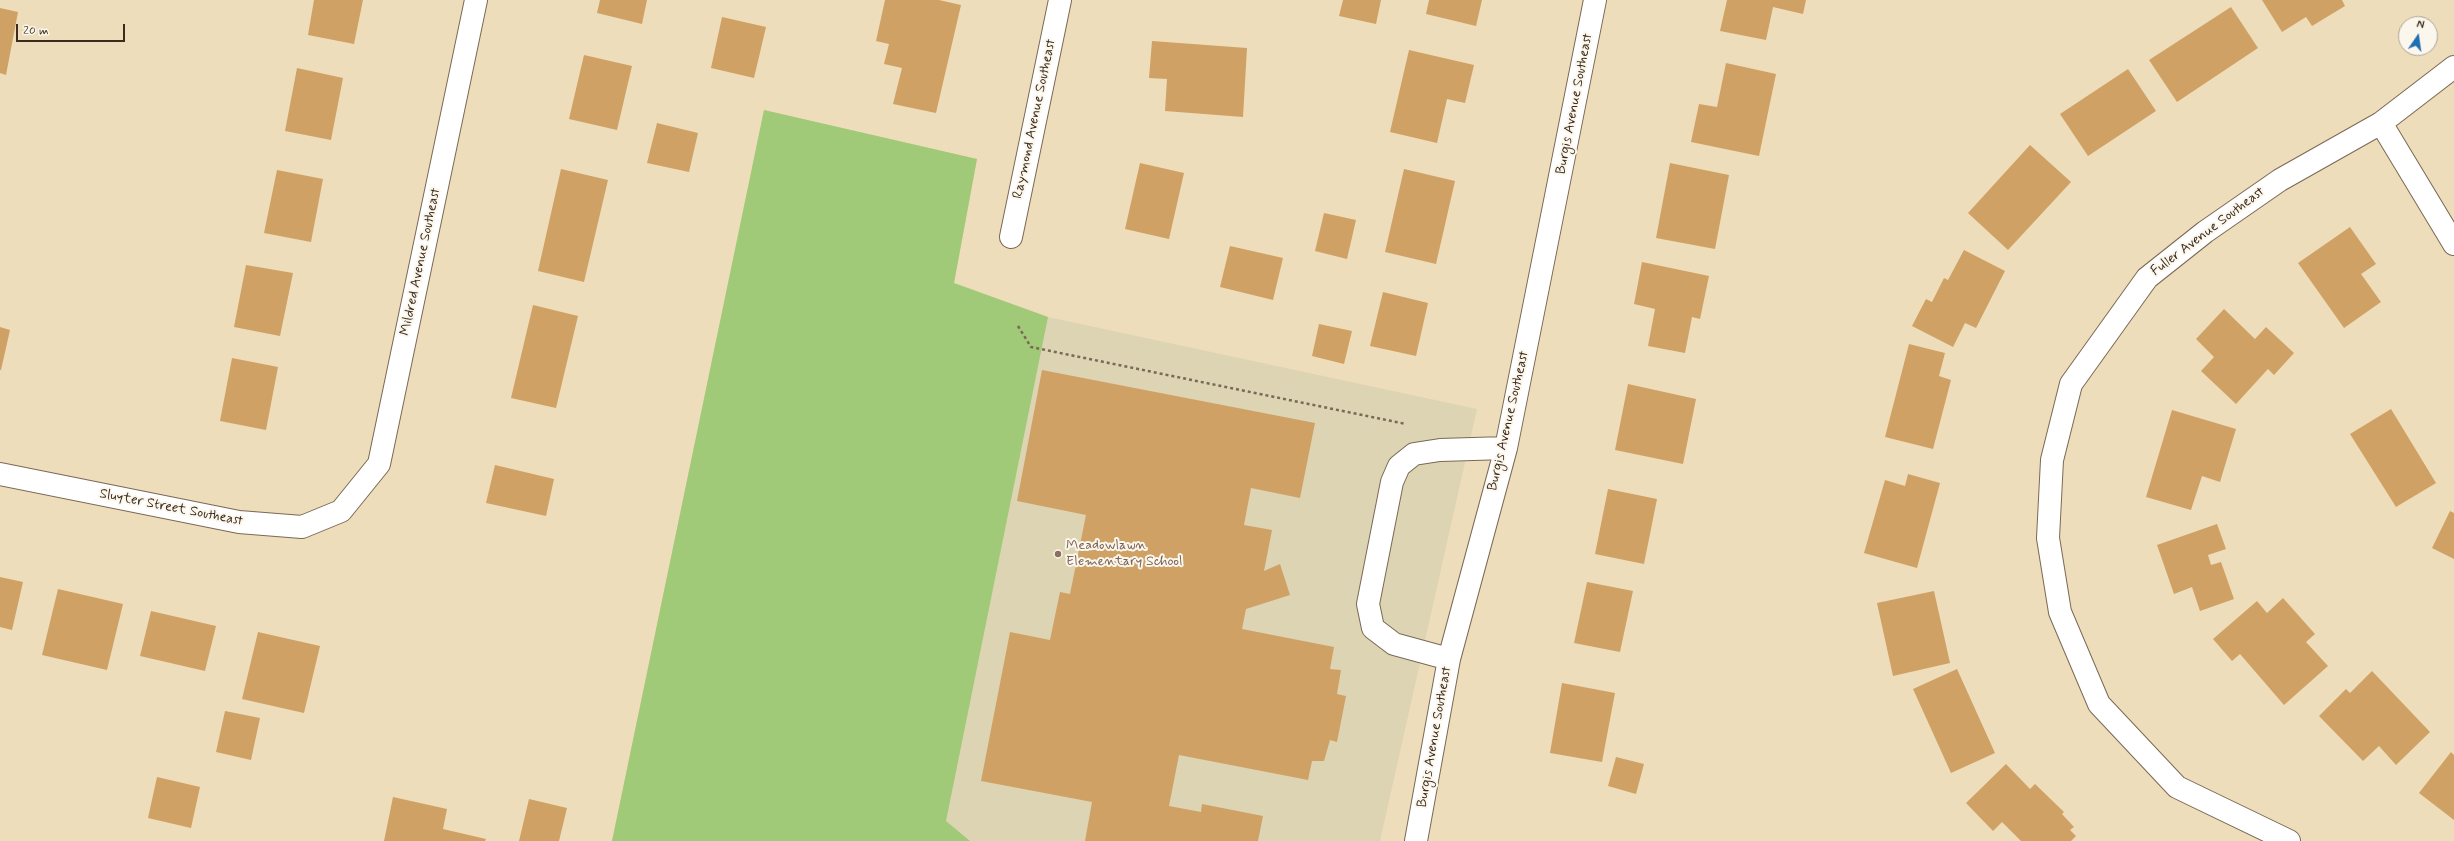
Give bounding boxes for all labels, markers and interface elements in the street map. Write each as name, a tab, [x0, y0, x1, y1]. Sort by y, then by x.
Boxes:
scale bar	[18, 16, 127, 42]
north arrow	[2398, 16, 2438, 56]
text: N	[2415, 18, 2426, 33]
text: 20 m	[23, 23, 49, 39]
street label: Burgis Avenue Southeast	[1553, 32, 1597, 176]
street label: Raymond Avenue Southeast	[1010, 38, 1060, 200]
street label: Fuller Avenue Southeast	[2148, 184, 2268, 280]
street label: Mildred Avenue Southeast	[397, 187, 445, 337]
street label: Burgis Avenue Southeast	[1485, 349, 1533, 493]
street label: Sluyter Street Southeast	[98, 486, 244, 530]
place label: Meadowlawn Elementary School	[1066, 538, 1182, 570]
marker: Meadowlawn Elementary School	[1053, 549, 1063, 559]
street label: Burgis Avenue Southeast	[1414, 665, 1456, 809]

